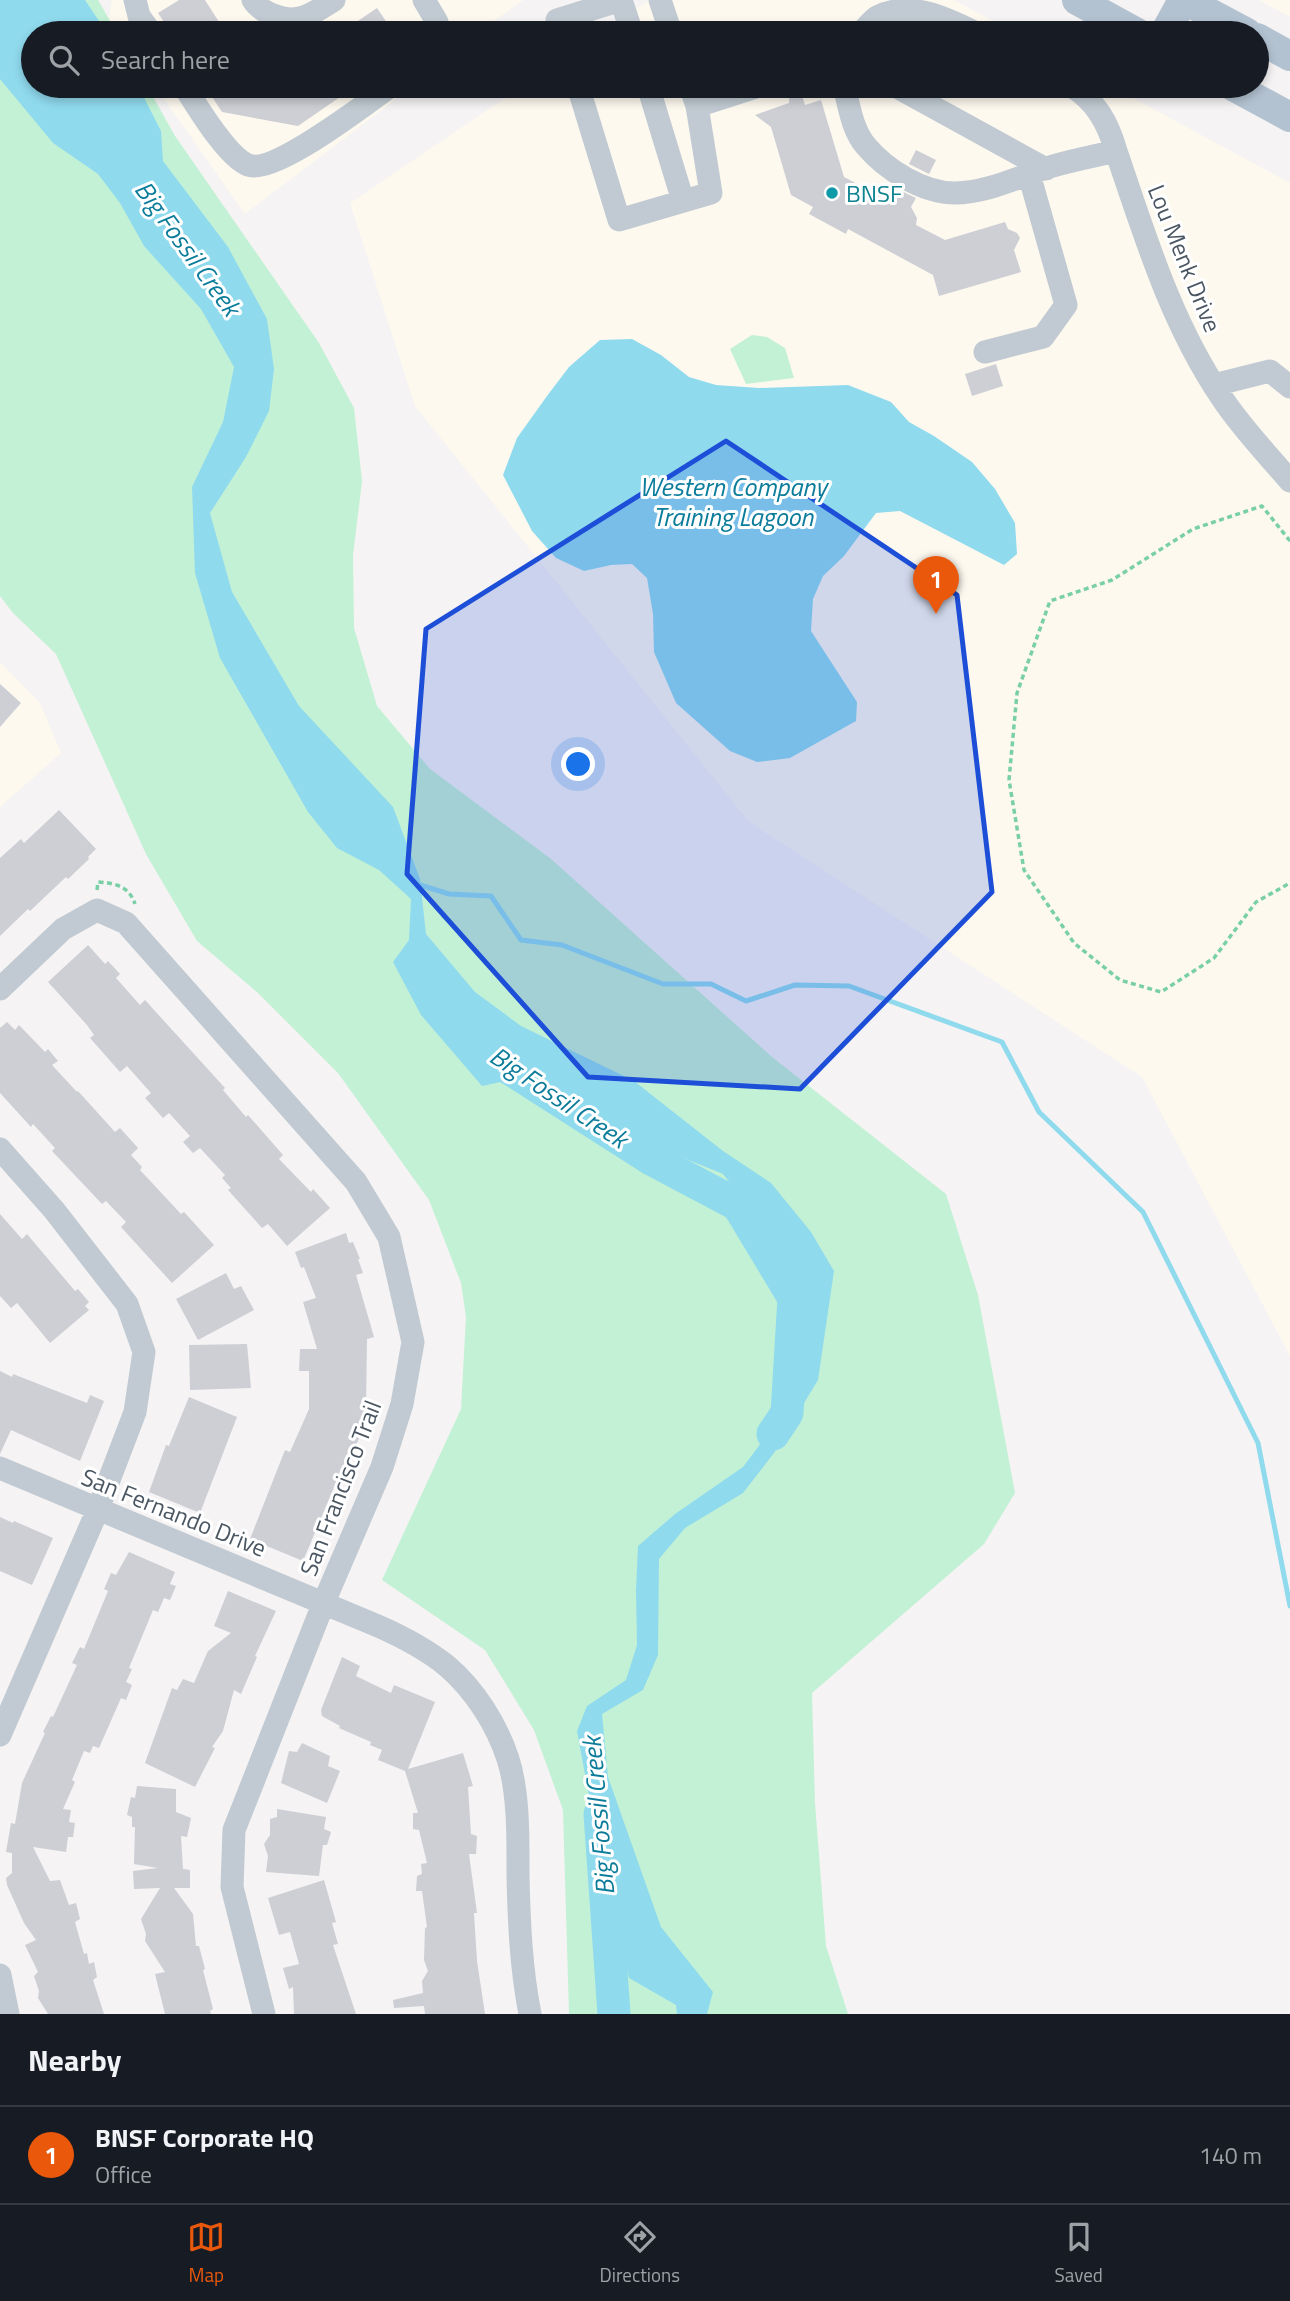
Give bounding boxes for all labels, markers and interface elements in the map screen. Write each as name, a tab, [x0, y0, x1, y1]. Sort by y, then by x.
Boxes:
search box	[21, 21, 1269, 98]
text: Search here	[101, 40, 230, 79]
icon: search	[45, 41, 83, 79]
water label: Big Fossil Creek	[126, 172, 252, 326]
place label: BNSF	[846, 175, 903, 211]
street label: Lou Menk Drive	[1139, 179, 1231, 337]
marker: BNSF	[824, 185, 840, 201]
water label: Western Company Training Lagoon	[639, 467, 830, 536]
pin: 1	[913, 556, 959, 614]
your location	[561, 747, 595, 781]
water label: Big Fossil Creek	[482, 1036, 639, 1159]
street label: San Francisco Trail	[290, 1395, 390, 1581]
street label: San Fernando Drive	[76, 1458, 272, 1566]
water label: Big Fossil Creek	[571, 1732, 624, 1897]
text: Nearby	[28, 2037, 121, 2083]
text: BNSF Corporate HQ	[95, 2118, 314, 2157]
text: 1	[45, 2138, 57, 2173]
text: 140 m	[1199, 2138, 1262, 2173]
text: Office	[95, 2157, 152, 2192]
tab: Map	[187, 2218, 225, 2289]
tab: Directions	[600, 2218, 680, 2289]
tab: Saved	[1054, 2218, 1103, 2289]

